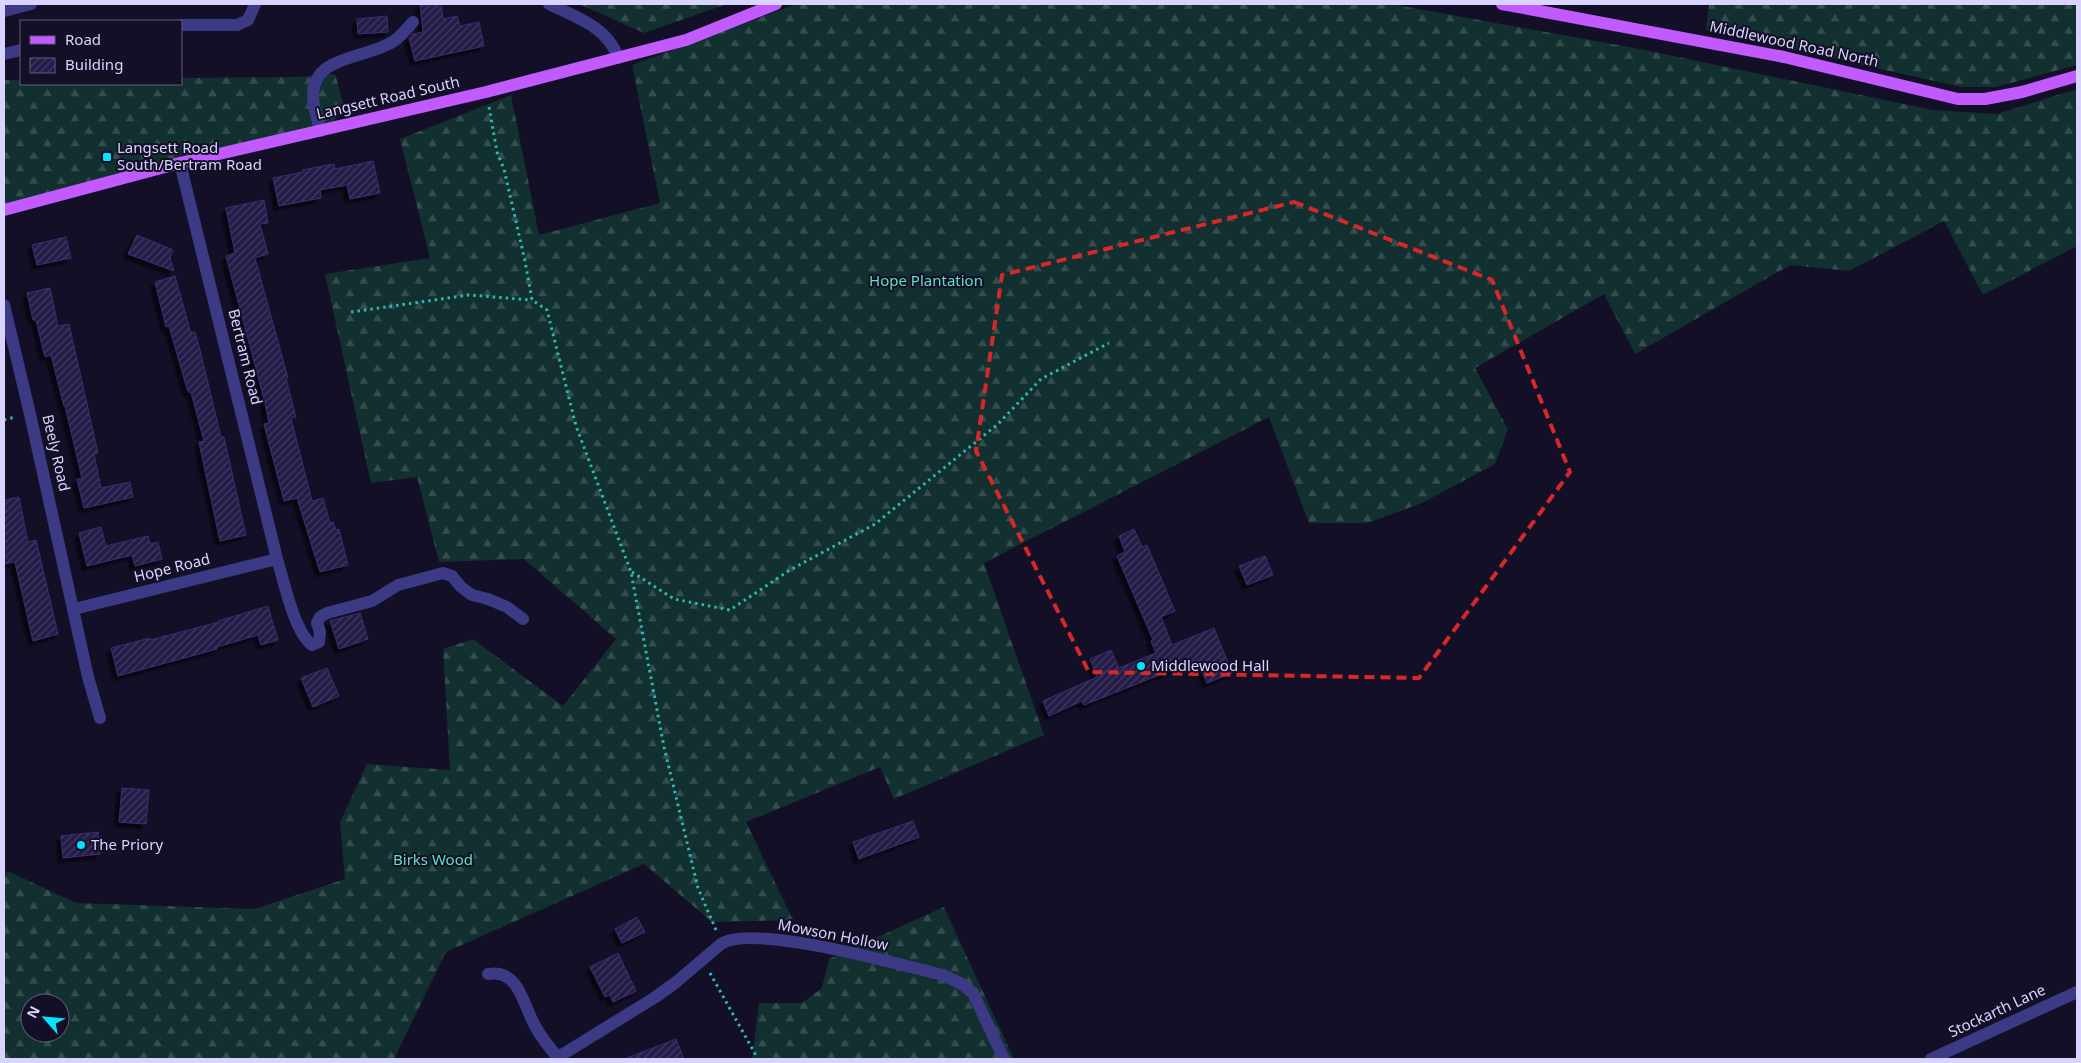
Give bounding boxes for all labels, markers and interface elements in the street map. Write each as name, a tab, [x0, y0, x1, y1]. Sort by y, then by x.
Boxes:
street label: Middlewood Road North	[1708, 15, 1881, 71]
legend	[20, 20, 182, 85]
text: Road	[65, 29, 101, 49]
text: Building	[65, 54, 123, 74]
street label: Langsett Road South	[314, 71, 461, 123]
place label: Langsett Road South/Bertram Road	[117, 137, 262, 174]
marker: Langsett Road South/Bertram Road	[101, 151, 113, 163]
park label: Hope Plantation	[869, 270, 983, 290]
street label: Bertram Road	[224, 307, 268, 407]
street label: Beely Road	[38, 412, 76, 493]
street label: Hope Road	[132, 548, 212, 586]
place label: Middlewood Hall	[1151, 655, 1269, 675]
marker: Middlewood Hall	[1135, 660, 1147, 672]
place label: The Priory	[91, 834, 163, 854]
marker: The Priory	[75, 839, 87, 851]
park label: Birks Wood	[393, 849, 473, 869]
street label: Mowson Hollow	[776, 914, 890, 955]
street label: Stockarth Lane	[1945, 979, 2048, 1041]
north arrow	[20, 993, 70, 1043]
text: N	[22, 1002, 44, 1021]

